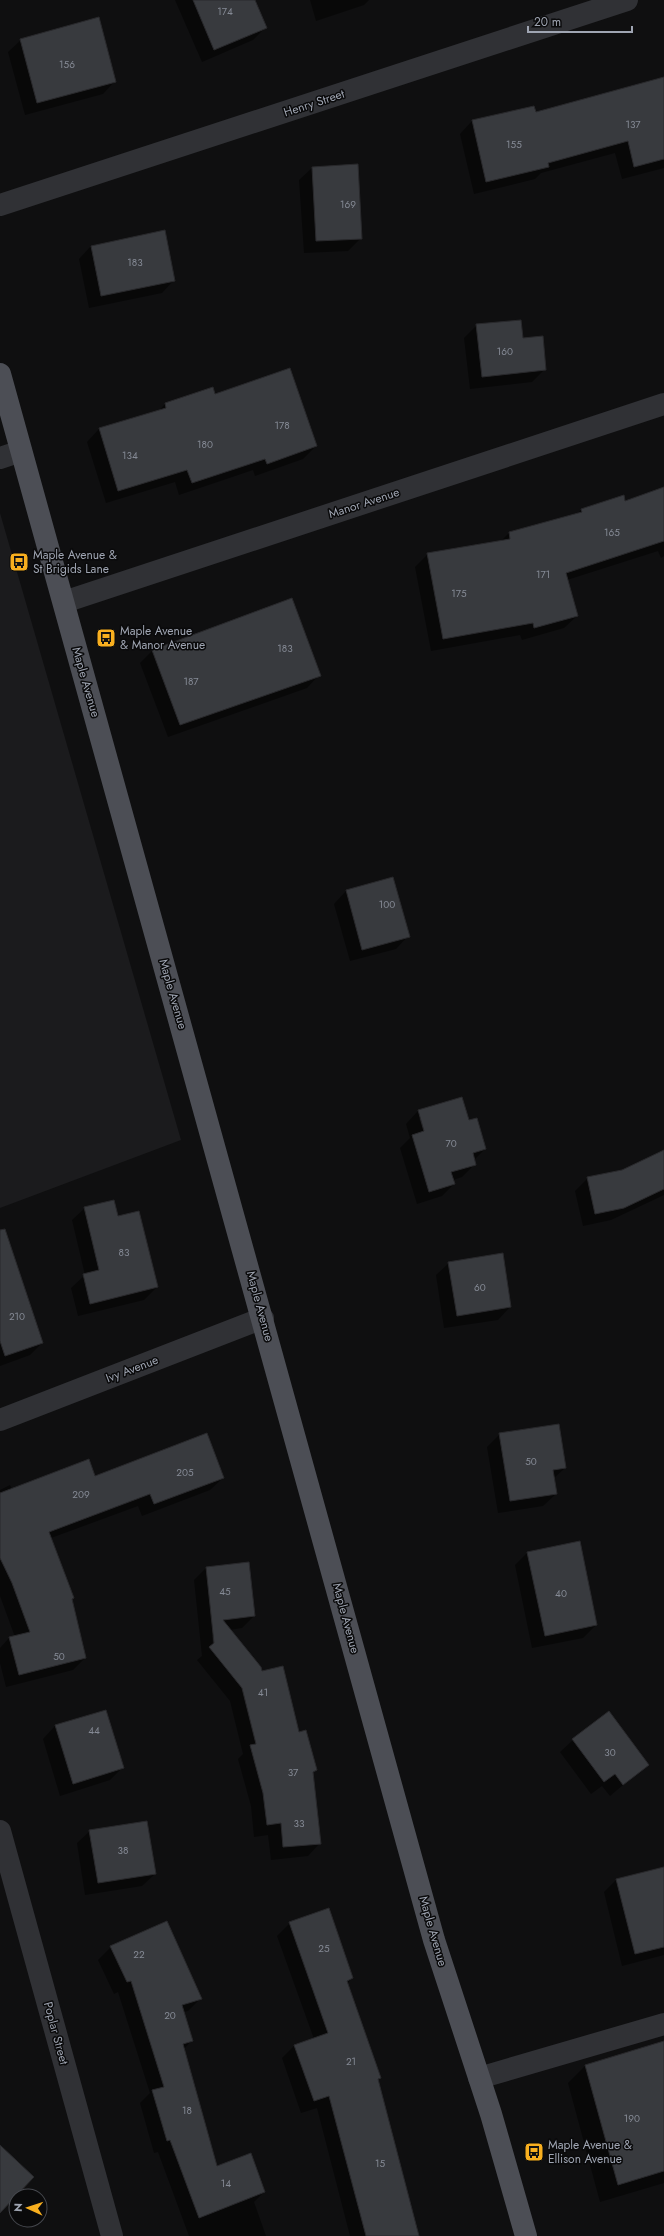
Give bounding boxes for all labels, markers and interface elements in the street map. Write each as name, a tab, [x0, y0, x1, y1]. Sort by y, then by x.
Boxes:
house number: 174	[217, 4, 233, 19]
scale bar	[528, 8, 632, 34]
text: 20 m	[534, 13, 561, 31]
house number: 156	[59, 57, 75, 72]
street label: Henry Street	[281, 85, 347, 121]
house number: 137	[625, 117, 641, 132]
house number: 155	[506, 137, 522, 152]
house number: 169	[340, 197, 356, 212]
house number: 183	[127, 255, 143, 270]
house number: 160	[497, 344, 513, 359]
house number: 178	[274, 418, 290, 433]
house number: 180	[197, 437, 213, 452]
house number: 134	[122, 448, 138, 463]
street label: Manor Avenue	[326, 483, 402, 523]
house number: 165	[604, 525, 620, 540]
place label: Maple Avenue & St Brigids Lane	[33, 546, 117, 578]
bus stop icon: Maple Avenue & St Brigids Lane	[8, 551, 30, 573]
house number: 171	[536, 567, 550, 582]
house number: 175	[451, 586, 467, 601]
place label: Maple Avenue & Manor Avenue	[120, 622, 205, 654]
bus stop icon: Maple Avenue & Manor Avenue	[95, 627, 117, 649]
house number: 183	[277, 641, 293, 656]
street label: Maple Avenue	[67, 645, 105, 719]
house number: 187	[183, 674, 199, 689]
house number: 100	[379, 897, 395, 912]
street label: Maple Avenue	[154, 957, 192, 1031]
house number: 70	[445, 1136, 457, 1151]
house number: 83	[119, 1245, 130, 1260]
street label: Maple Avenue	[242, 1269, 278, 1343]
house number: 60	[474, 1280, 486, 1295]
house number: 210	[9, 1309, 25, 1324]
street label: Ivy Avenue	[103, 1351, 161, 1387]
house number: 50	[525, 1454, 537, 1469]
house number: 205	[176, 1465, 194, 1480]
house number: 209	[72, 1487, 90, 1502]
street label: Maple Avenue	[328, 1581, 364, 1655]
house number: 45	[219, 1584, 231, 1599]
house number: 40	[555, 1586, 567, 1601]
house number: 50	[53, 1649, 65, 1664]
house number: 41	[258, 1685, 268, 1700]
house number: 44	[88, 1723, 100, 1738]
house number: 30	[604, 1745, 616, 1760]
house number: 37	[288, 1765, 299, 1780]
house number: 33	[294, 1816, 305, 1831]
house number: 38	[118, 1843, 128, 1858]
street label: Maple Avenue	[414, 1894, 452, 1968]
house number: 25	[318, 1941, 330, 1956]
house number: 22	[133, 1947, 145, 1962]
street label: Poplar Street	[39, 2000, 73, 2067]
house number: 20	[164, 2008, 176, 2023]
house number: 21	[346, 2054, 356, 2069]
house number: 18	[182, 2103, 192, 2118]
house number: 190	[624, 2111, 640, 2126]
place label: Maple Avenue & Ellison Avenue	[548, 2136, 632, 2168]
bus stop icon: Maple Avenue & Ellison Avenue	[523, 2141, 545, 2163]
house number: 15	[375, 2156, 385, 2171]
house number: 14	[221, 2176, 231, 2191]
north arrow	[8, 2188, 48, 2228]
text: N	[10, 2203, 26, 2212]

